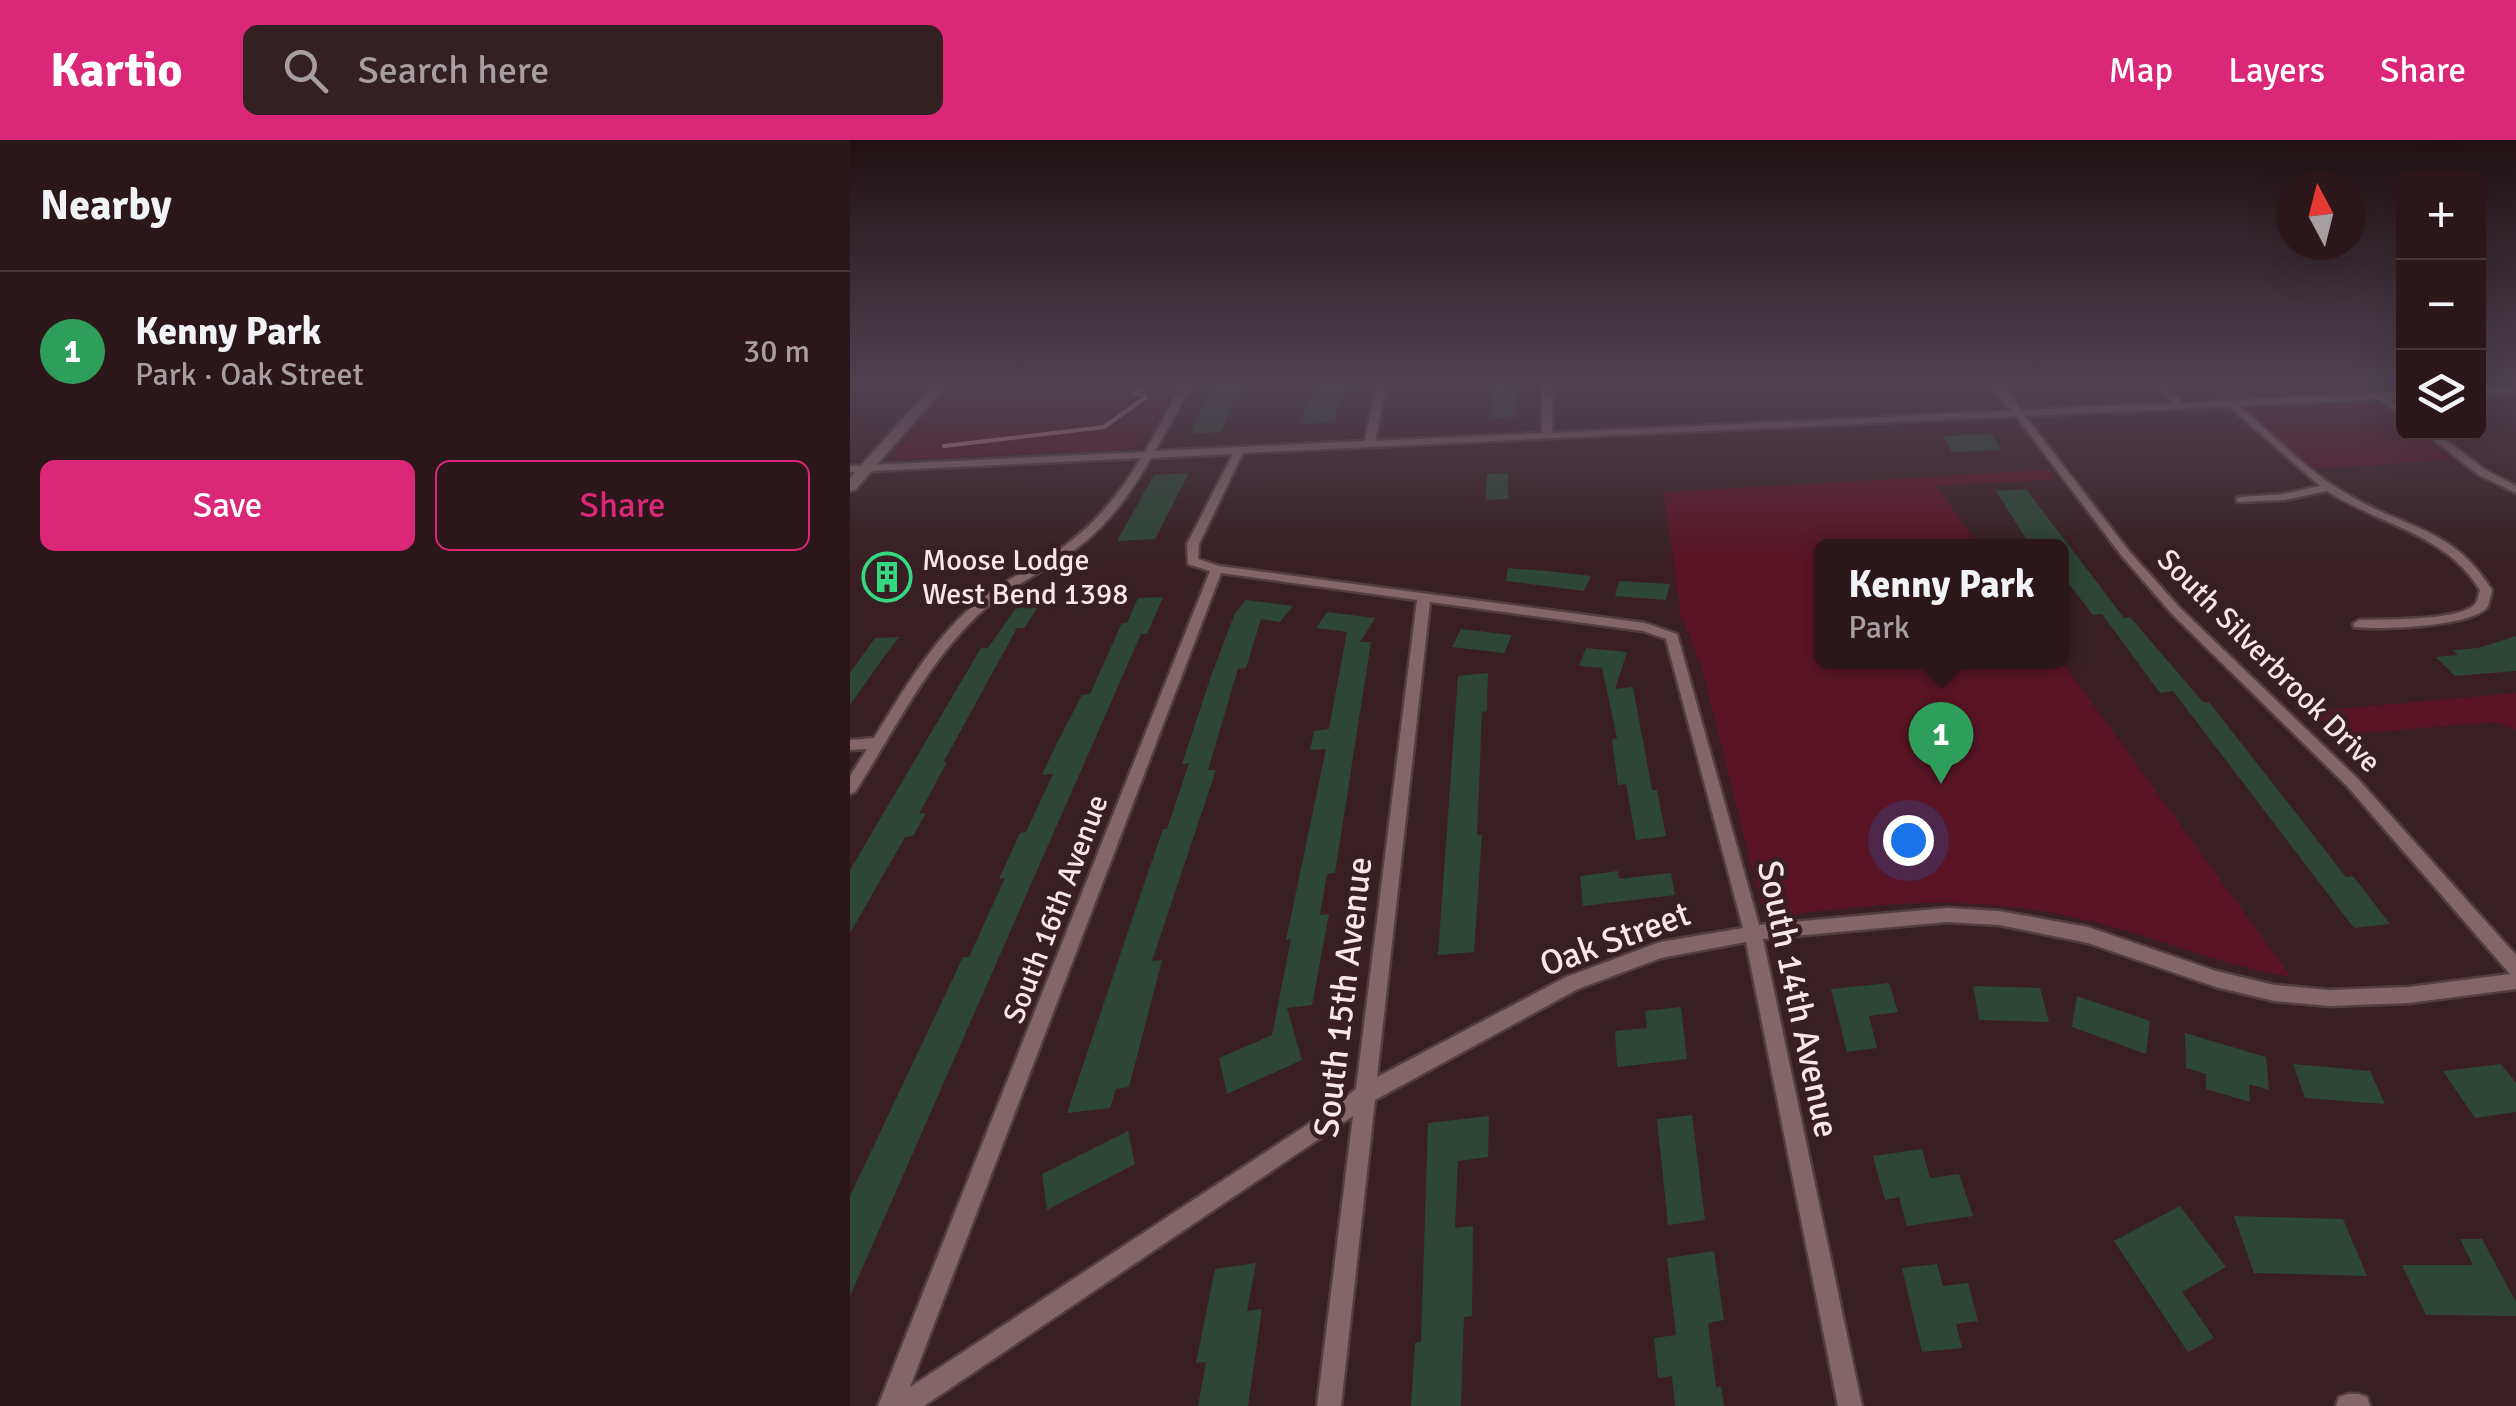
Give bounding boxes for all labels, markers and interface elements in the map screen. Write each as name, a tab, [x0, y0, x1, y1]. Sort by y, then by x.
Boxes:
search box	[243, 25, 943, 115]
text: Kartio	[50, 41, 183, 100]
icon: search	[278, 43, 333, 98]
text: Search here	[358, 47, 549, 94]
text: Map	[2109, 49, 2173, 92]
text: Layers	[2228, 49, 2325, 92]
text: Share	[2380, 49, 2466, 92]
north arrow	[2276, 170, 2366, 260]
map controls	[2396, 170, 2486, 440]
button: +	[2396, 170, 2486, 260]
text: Nearby	[40, 180, 172, 231]
button: −	[2396, 260, 2486, 350]
text: Kenny Park	[135, 308, 321, 355]
text: 1	[64, 332, 81, 371]
text: 30 m	[743, 332, 810, 371]
button: layers	[2396, 350, 2486, 440]
text: Park · Oak Street	[135, 355, 364, 394]
button: Save	[40, 460, 415, 551]
button: Share	[435, 460, 810, 551]
popup	[1814, 539, 2069, 669]
place label: Moose Lodge West Bend 1398	[922, 542, 1128, 613]
street label: South Silverbrook Drive	[2150, 542, 2388, 780]
building icon: Moose Lodge West Bend 1398	[861, 551, 913, 603]
text: Kenny Park	[1848, 561, 2035, 608]
text: Park	[1848, 608, 1910, 647]
pin: 1	[1908, 702, 1974, 784]
street label: South 16th Avenue	[995, 790, 1117, 1028]
your location	[1883, 815, 1934, 866]
street label: South 15th Avenue	[1304, 854, 1382, 1140]
street label: South 14th Avenue	[1748, 857, 1848, 1141]
street label: Oak Street	[1534, 892, 1696, 986]

